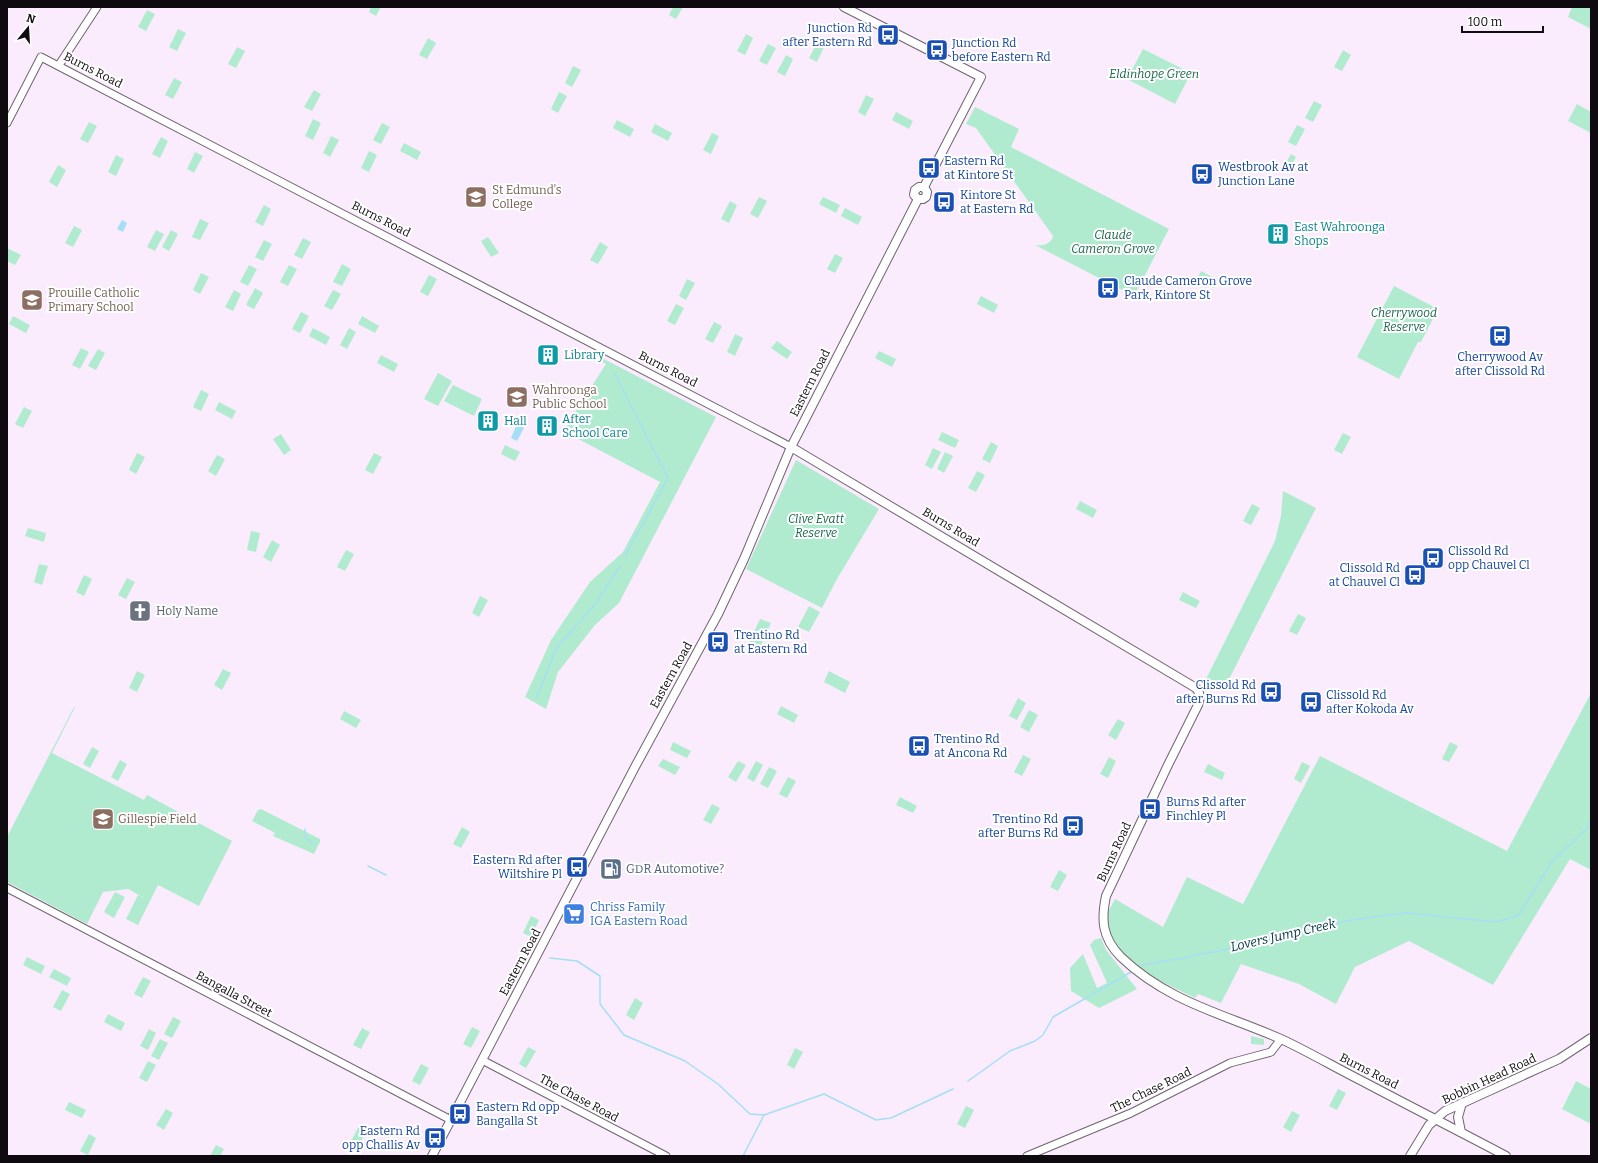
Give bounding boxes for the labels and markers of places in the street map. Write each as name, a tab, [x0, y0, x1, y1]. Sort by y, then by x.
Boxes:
place label: Junction Rd after Eastern Rd	[783, 21, 872, 49]
bus stop icon: Junction Rd after Eastern Rd	[875, 22, 901, 48]
place label: Junction Rd before Eastern Rd	[951, 36, 1051, 64]
bus stop icon: Junction Rd before Eastern Rd	[924, 37, 950, 63]
place label: Eastern Rd at Kintore St	[944, 154, 1014, 182]
bus stop icon: Eastern Rd at Kintore St	[916, 155, 942, 181]
place label: Westbrook Av at Junction Lane	[1217, 160, 1309, 188]
bus stop icon: Westbrook Av at Junction Lane	[1189, 161, 1215, 187]
place label: St Edmund's College	[492, 183, 562, 211]
school or university icon: St Edmund's College	[463, 184, 489, 210]
place label: Kintore St at Eastern Rd	[960, 188, 1033, 216]
bus stop icon: Kintore St at Eastern Rd	[931, 189, 957, 215]
place label: East Wahroonga Shops	[1294, 220, 1386, 248]
building icon: East Wahroonga Shops	[1265, 221, 1291, 247]
place label: Claude Cameron Grove Park, Kintore St	[1124, 274, 1252, 302]
bus stop icon: Claude Cameron Grove Park, Kintore St	[1095, 275, 1121, 301]
place label: Prouille Catholic Primary School	[48, 286, 140, 314]
school or university icon: Prouille Catholic Primary School	[19, 287, 45, 313]
bus stop icon: Cherrywood Av after Clissold Rd	[1487, 323, 1513, 349]
building icon: Library	[535, 342, 561, 368]
place label: Library	[564, 348, 605, 362]
place label: Cherrywood Av after Clissold Rd	[1455, 350, 1545, 378]
place label: Wahroonga Public School	[532, 383, 607, 411]
school or university icon: Wahroonga Public School	[504, 384, 530, 410]
building icon: Hall	[475, 408, 501, 434]
place label: After School Care	[562, 412, 628, 440]
building icon: After School Care	[534, 413, 560, 439]
place label: Hall	[504, 414, 527, 428]
place label: Clissold Rd opp Chauvel Cl	[1448, 544, 1530, 572]
bus stop icon: Clissold Rd opp Chauvel Cl	[1420, 545, 1446, 571]
place label: Clissold Rd at Chauvel Cl	[1329, 561, 1401, 589]
bus stop icon: Clissold Rd at Chauvel Cl	[1402, 562, 1428, 588]
church icon: Holy Name	[127, 598, 153, 624]
place label: Holy Name	[156, 604, 218, 618]
place label: Trentino Rd at Eastern Rd	[734, 628, 807, 656]
bus stop icon: Trentino Rd at Eastern Rd	[705, 629, 731, 655]
place label: Clissold Rd after Burns Rd	[1176, 678, 1256, 706]
bus stop icon: Clissold Rd after Burns Rd	[1258, 679, 1284, 705]
place label: Clissold Rd after Kokoda Av	[1326, 688, 1414, 716]
bus stop icon: Clissold Rd after Kokoda Av	[1298, 689, 1324, 715]
place label: Trentino Rd at Ancona Rd	[934, 732, 1007, 760]
bus stop icon: Trentino Rd at Ancona Rd	[906, 733, 932, 759]
place label: Burns Rd after Finchley Pl	[1166, 795, 1247, 823]
bus stop icon: Burns Rd after Finchley Pl	[1137, 796, 1163, 822]
school or university icon: Gillespie Field	[90, 806, 116, 832]
place label: Gillespie Field	[118, 812, 197, 826]
place label: Trentino Rd after Burns Rd	[978, 812, 1058, 840]
bus stop icon: Trentino Rd after Burns Rd	[1060, 813, 1086, 839]
place label: Eastern Rd after Wiltshire Pl	[473, 853, 563, 881]
bus stop icon: Eastern Rd after Wiltshire Pl	[564, 854, 590, 880]
fuel station icon: GDR Automotive?	[598, 856, 624, 882]
place label: GDR Automotive?	[626, 862, 724, 876]
place label: Chriss Family IGA Eastern Road	[590, 900, 688, 928]
supermarket icon: Chriss Family IGA Eastern Road	[561, 901, 587, 927]
place label: Eastern Rd opp Bangalla St	[476, 1100, 560, 1128]
bus stop icon: Eastern Rd opp Bangalla St	[447, 1101, 473, 1127]
place label: Eastern Rd opp Challis Av	[342, 1124, 421, 1152]
bus stop icon: Eastern Rd opp Challis Av	[422, 1125, 448, 1151]

